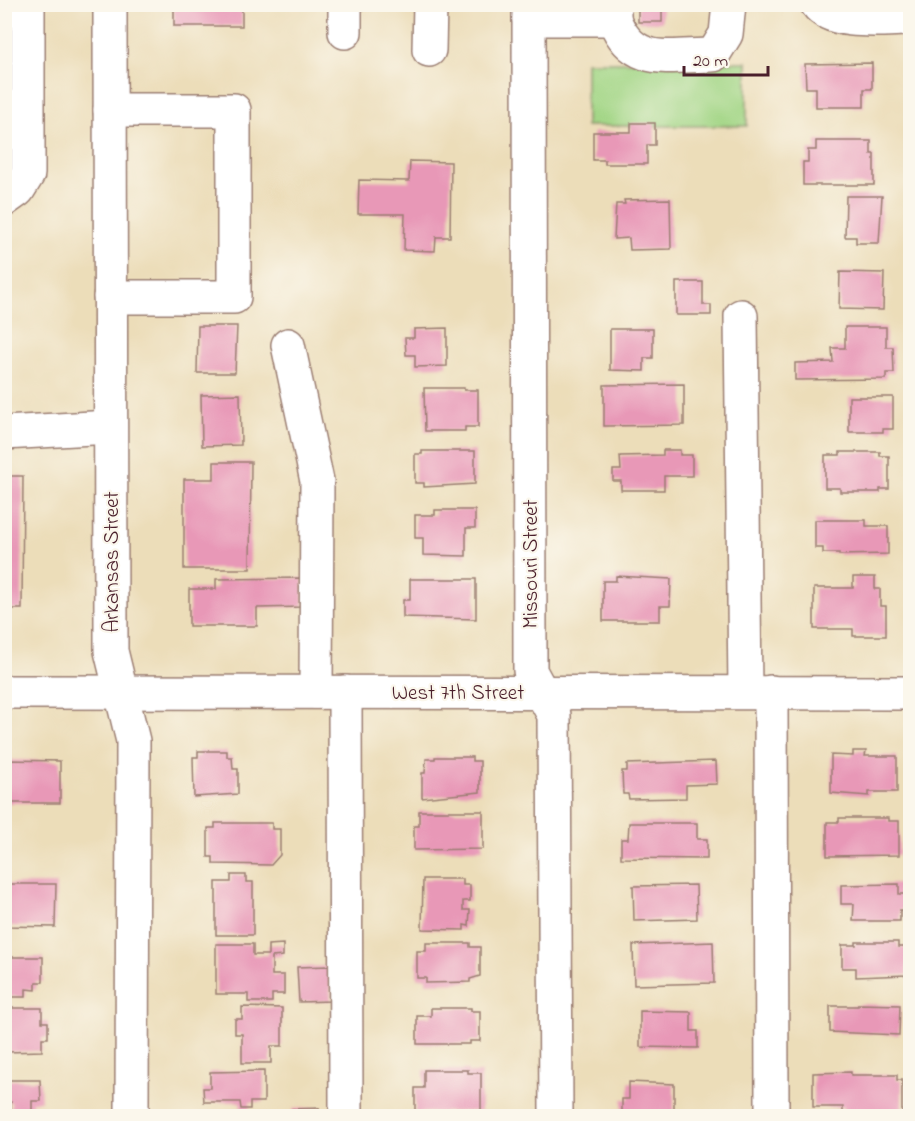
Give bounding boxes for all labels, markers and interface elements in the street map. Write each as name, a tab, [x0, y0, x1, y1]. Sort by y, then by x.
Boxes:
scale bar	[684, 39, 768, 77]
text: 20 m	[693, 49, 728, 75]
street label: Arkansas Street	[98, 491, 128, 633]
street label: Missouri Street	[517, 499, 547, 629]
street label: West 7th Street	[392, 679, 524, 709]

